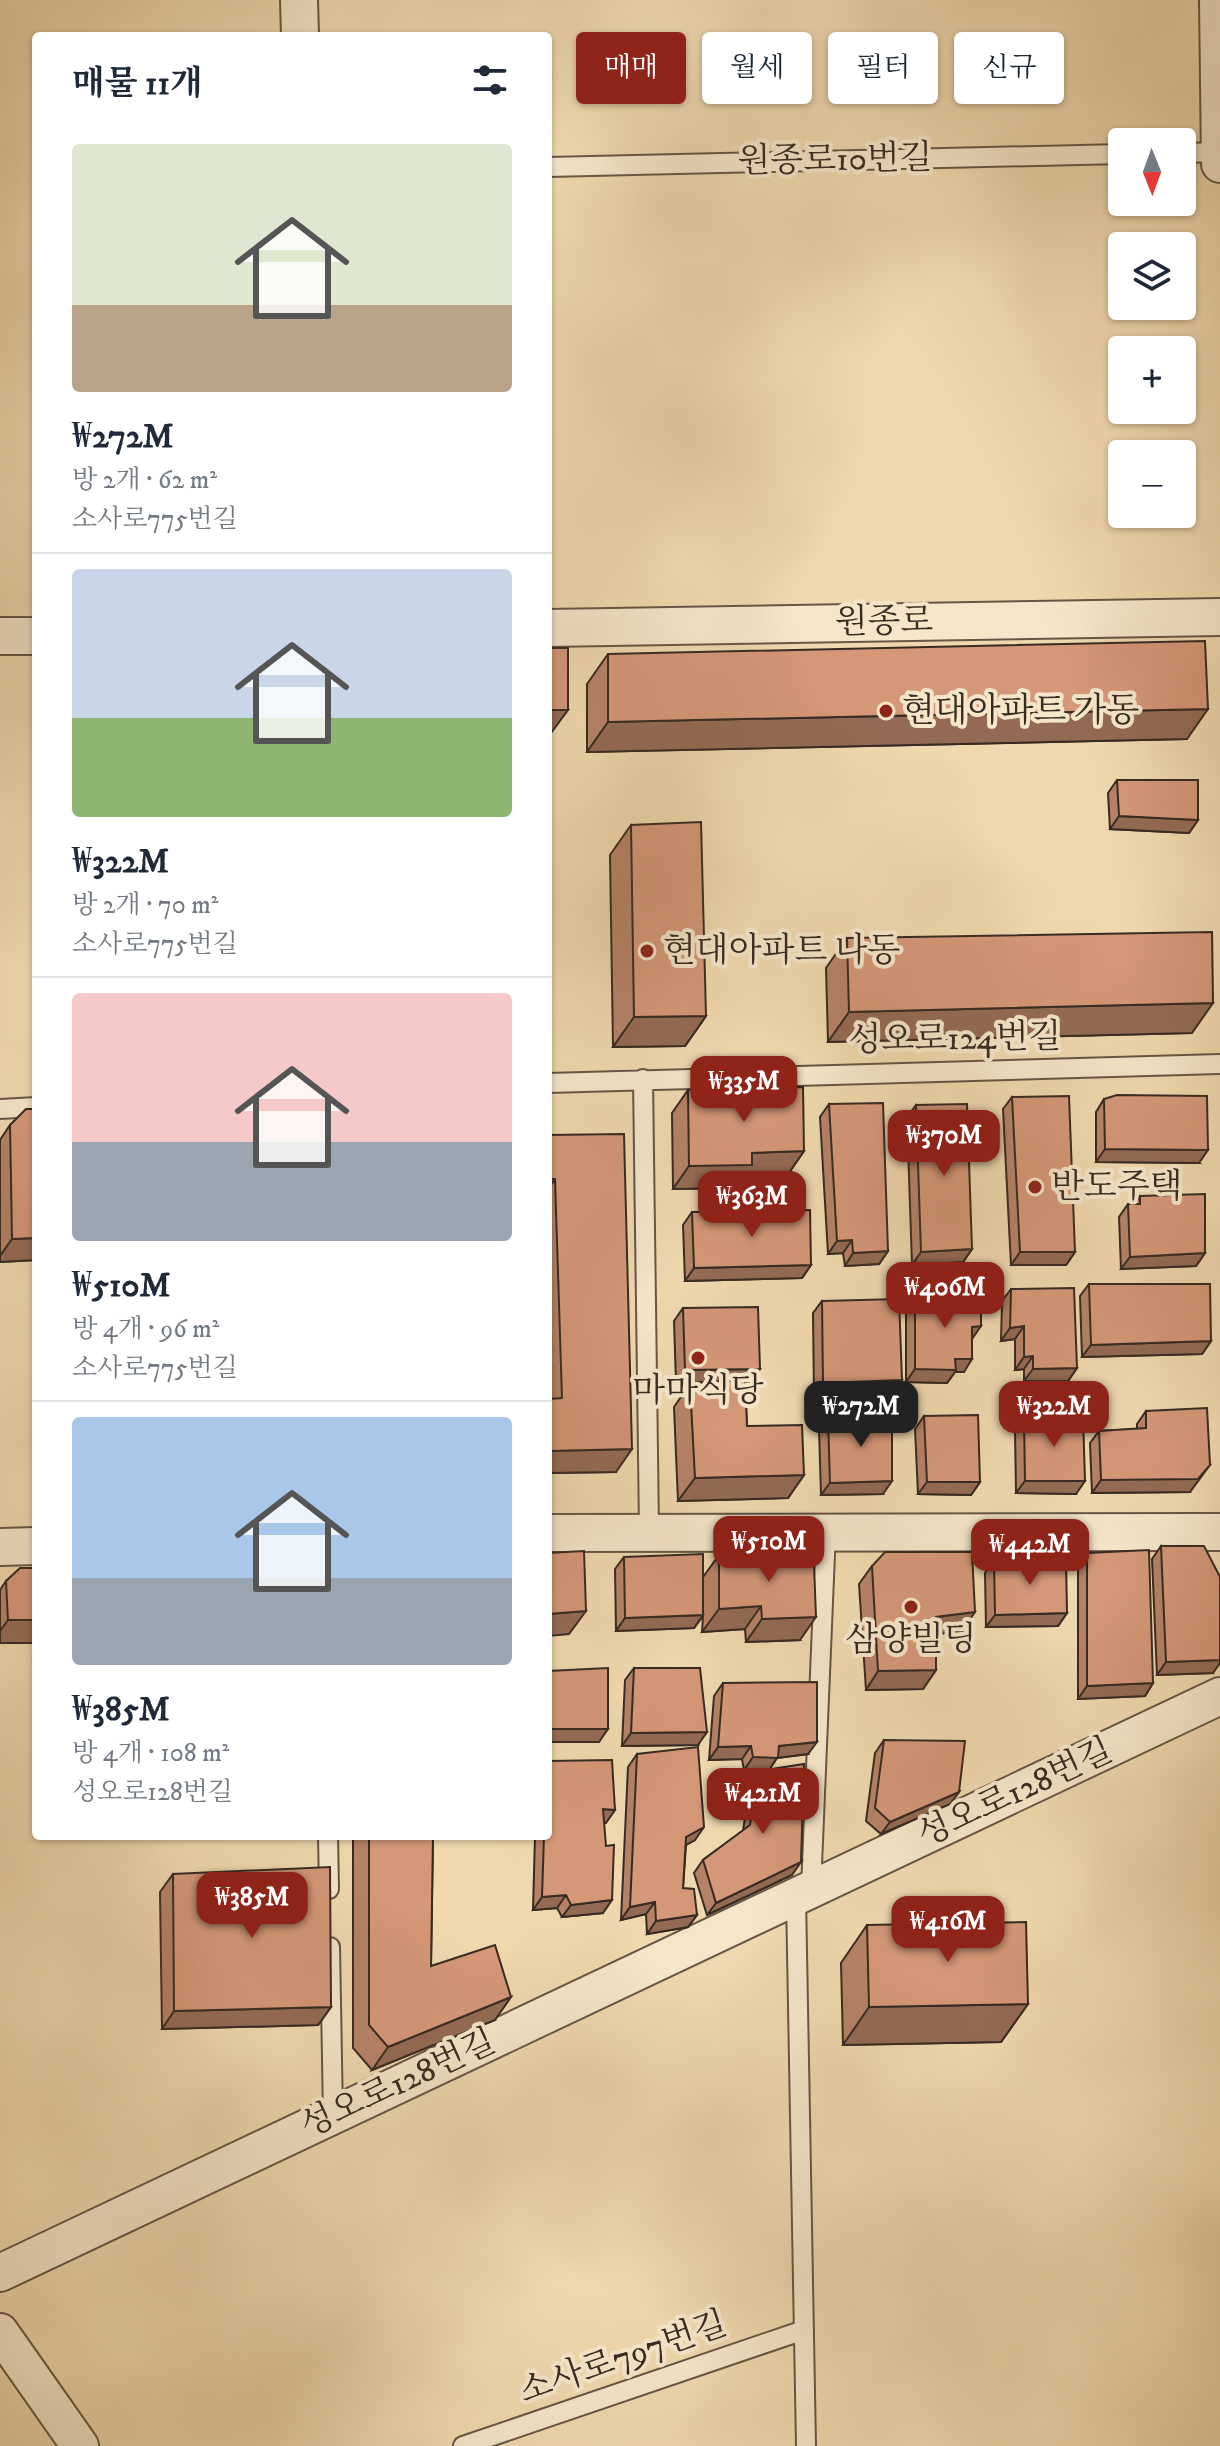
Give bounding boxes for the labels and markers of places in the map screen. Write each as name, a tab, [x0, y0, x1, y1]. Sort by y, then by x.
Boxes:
place label: 현대아파트 가동	[902, 690, 1139, 732]
marker: 현대아파트 가동	[877, 702, 895, 720]
place label: 현대아파트 나동	[663, 930, 900, 972]
marker: 현대아파트 나동	[638, 942, 656, 960]
pin: ₩335M	[688, 1056, 800, 1124]
pin: ₩370M	[888, 1110, 1000, 1178]
place label: 반도주택	[1051, 1166, 1182, 1208]
pin: ₩363M	[696, 1171, 808, 1239]
marker: 반도주택	[1026, 1178, 1044, 1196]
pin: ₩406M	[889, 1262, 1001, 1330]
marker: 마마식당	[689, 1349, 707, 1367]
place label: 마마식당	[632, 1370, 764, 1412]
pin: ₩272M	[805, 1381, 917, 1449]
pin: ₩322M	[998, 1381, 1110, 1449]
pin: ₩510M	[713, 1516, 825, 1584]
pin: ₩442M	[974, 1519, 1086, 1587]
marker: 삼양빌딩	[902, 1598, 920, 1616]
place label: 삼양빌딩	[845, 1619, 977, 1661]
pin: ₩421M	[707, 1768, 819, 1836]
pin: ₩385M	[196, 1872, 308, 1940]
pin: ₩416M	[892, 1896, 1004, 1964]

